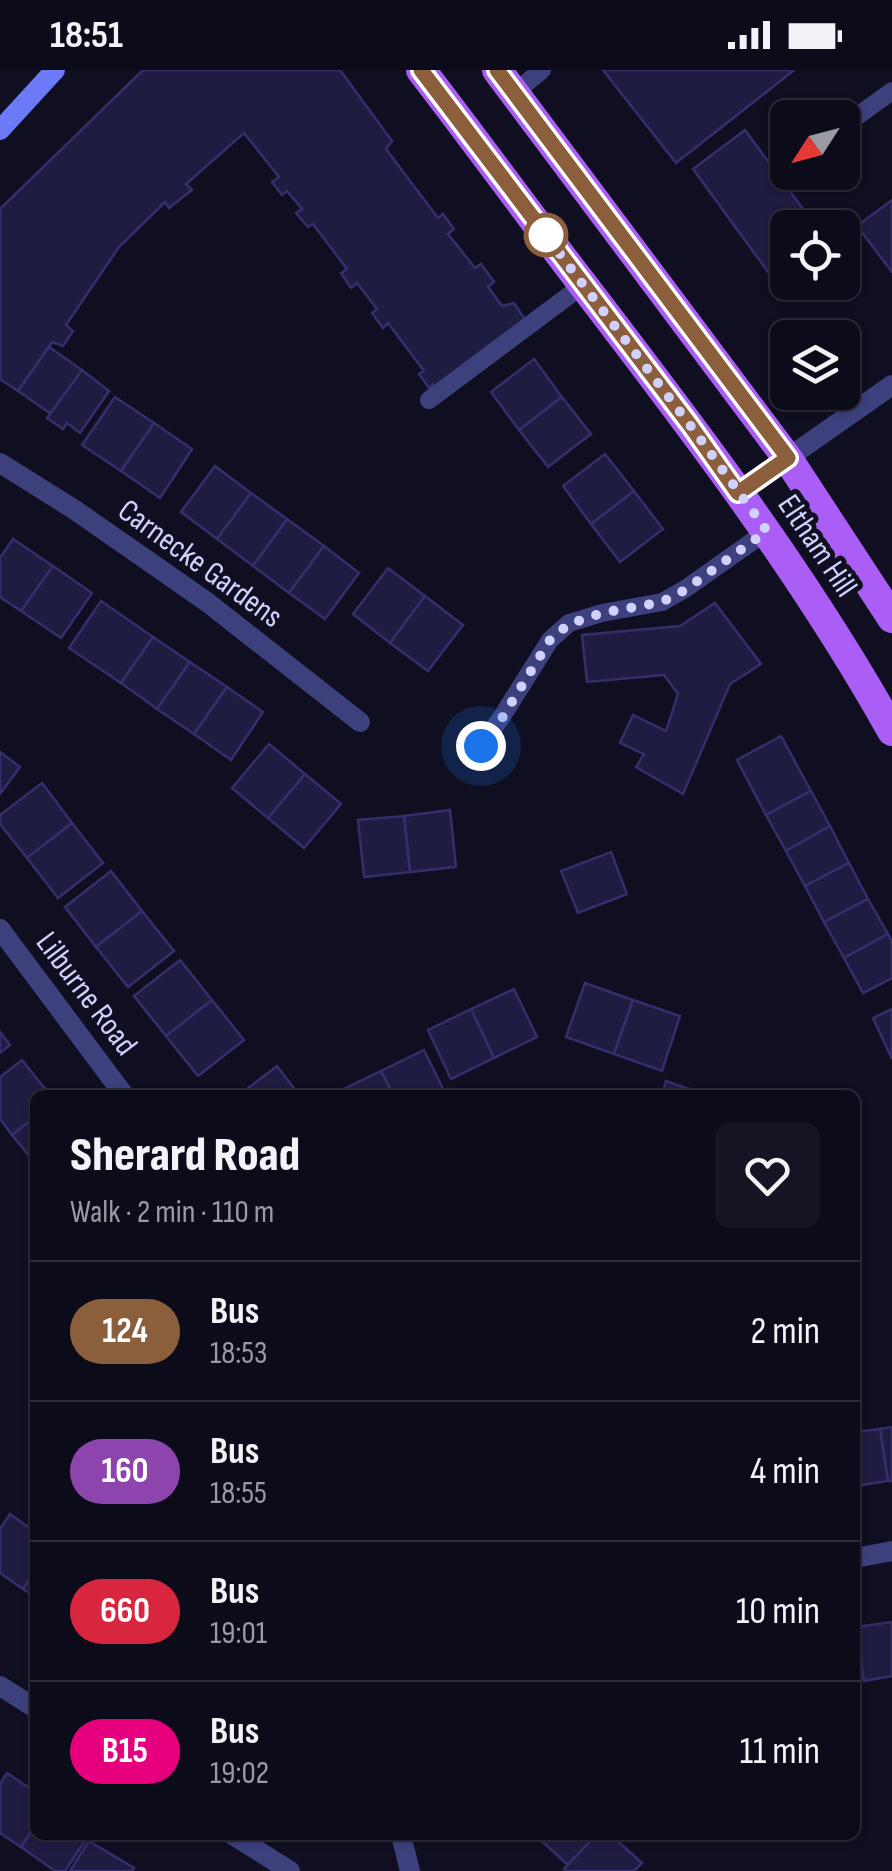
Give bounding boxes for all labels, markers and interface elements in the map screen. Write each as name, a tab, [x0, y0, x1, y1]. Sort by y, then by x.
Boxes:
text: 18:51	[50, 13, 123, 58]
north arrow	[770, 100, 860, 190]
map controls	[770, 100, 860, 410]
button: locate	[770, 210, 860, 300]
unlabelled marker	[525, 214, 567, 256]
button: layers	[770, 320, 860, 410]
street label: Eltham Hill	[769, 488, 865, 604]
street label: Carnecke Gardens	[110, 491, 290, 637]
your location	[456, 721, 506, 771]
street label: Lilburne Road	[27, 925, 145, 1063]
button: heart	[715, 1123, 820, 1228]
text: Sherard Road	[70, 1127, 300, 1184]
text: Walk · 2 min · 110 m	[70, 1193, 274, 1232]
text: Bus	[210, 1289, 259, 1334]
text: 2 min	[751, 1309, 820, 1354]
text: 124	[102, 1310, 148, 1353]
text: 18:53	[210, 1334, 268, 1373]
text: Bus	[210, 1429, 259, 1474]
text: 4 min	[750, 1449, 820, 1494]
text: 160	[102, 1450, 148, 1493]
text: 18:55	[210, 1474, 267, 1513]
text: Bus	[210, 1569, 259, 1614]
text: 10 min	[736, 1589, 820, 1634]
text: 660	[100, 1590, 150, 1633]
text: 19:01	[210, 1614, 267, 1653]
text: Bus	[210, 1709, 259, 1754]
text: 11 min	[740, 1729, 820, 1774]
text: B15	[102, 1730, 148, 1773]
text: 19:02	[210, 1754, 269, 1793]

